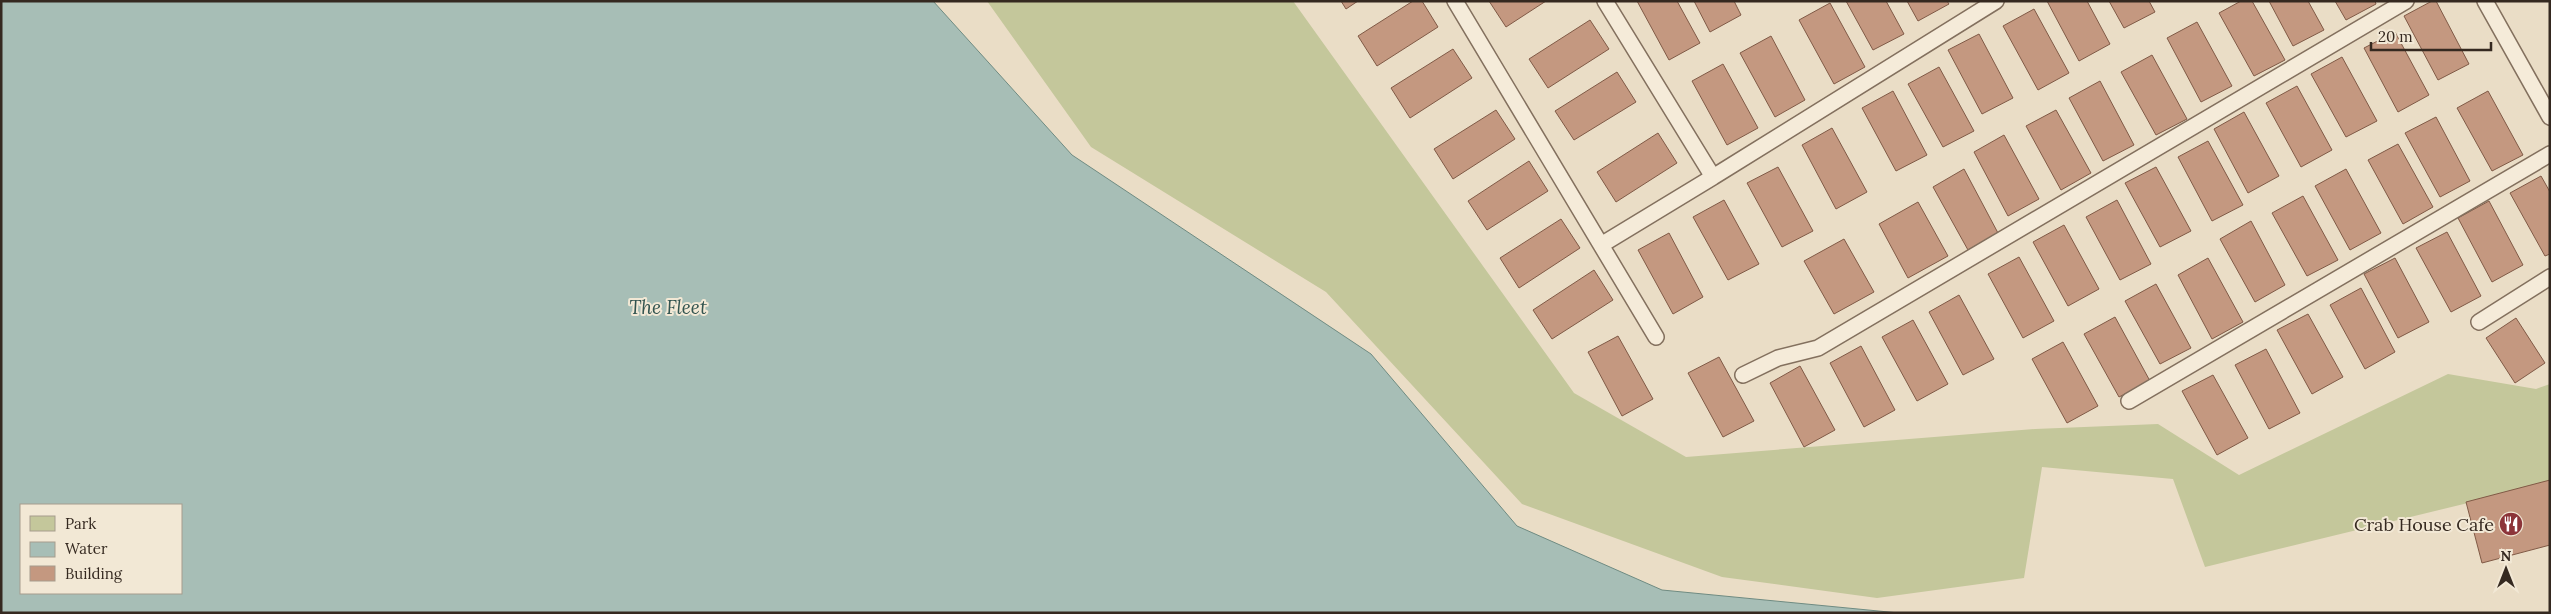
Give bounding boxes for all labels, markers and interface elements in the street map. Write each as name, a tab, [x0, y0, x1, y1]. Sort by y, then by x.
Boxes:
scale bar	[2371, 20, 2491, 52]
text: 20 m	[2378, 27, 2413, 46]
water label: The Fleet	[629, 295, 707, 319]
legend	[20, 504, 182, 594]
restaurant icon: Crab House Cafe	[2498, 511, 2524, 537]
place label: Crab House Cafe	[2354, 513, 2494, 536]
text: Park	[65, 514, 96, 533]
text: Water	[65, 539, 108, 558]
north arrow	[2481, 544, 2531, 594]
text: N	[2501, 547, 2512, 565]
text: Building	[65, 564, 123, 583]

